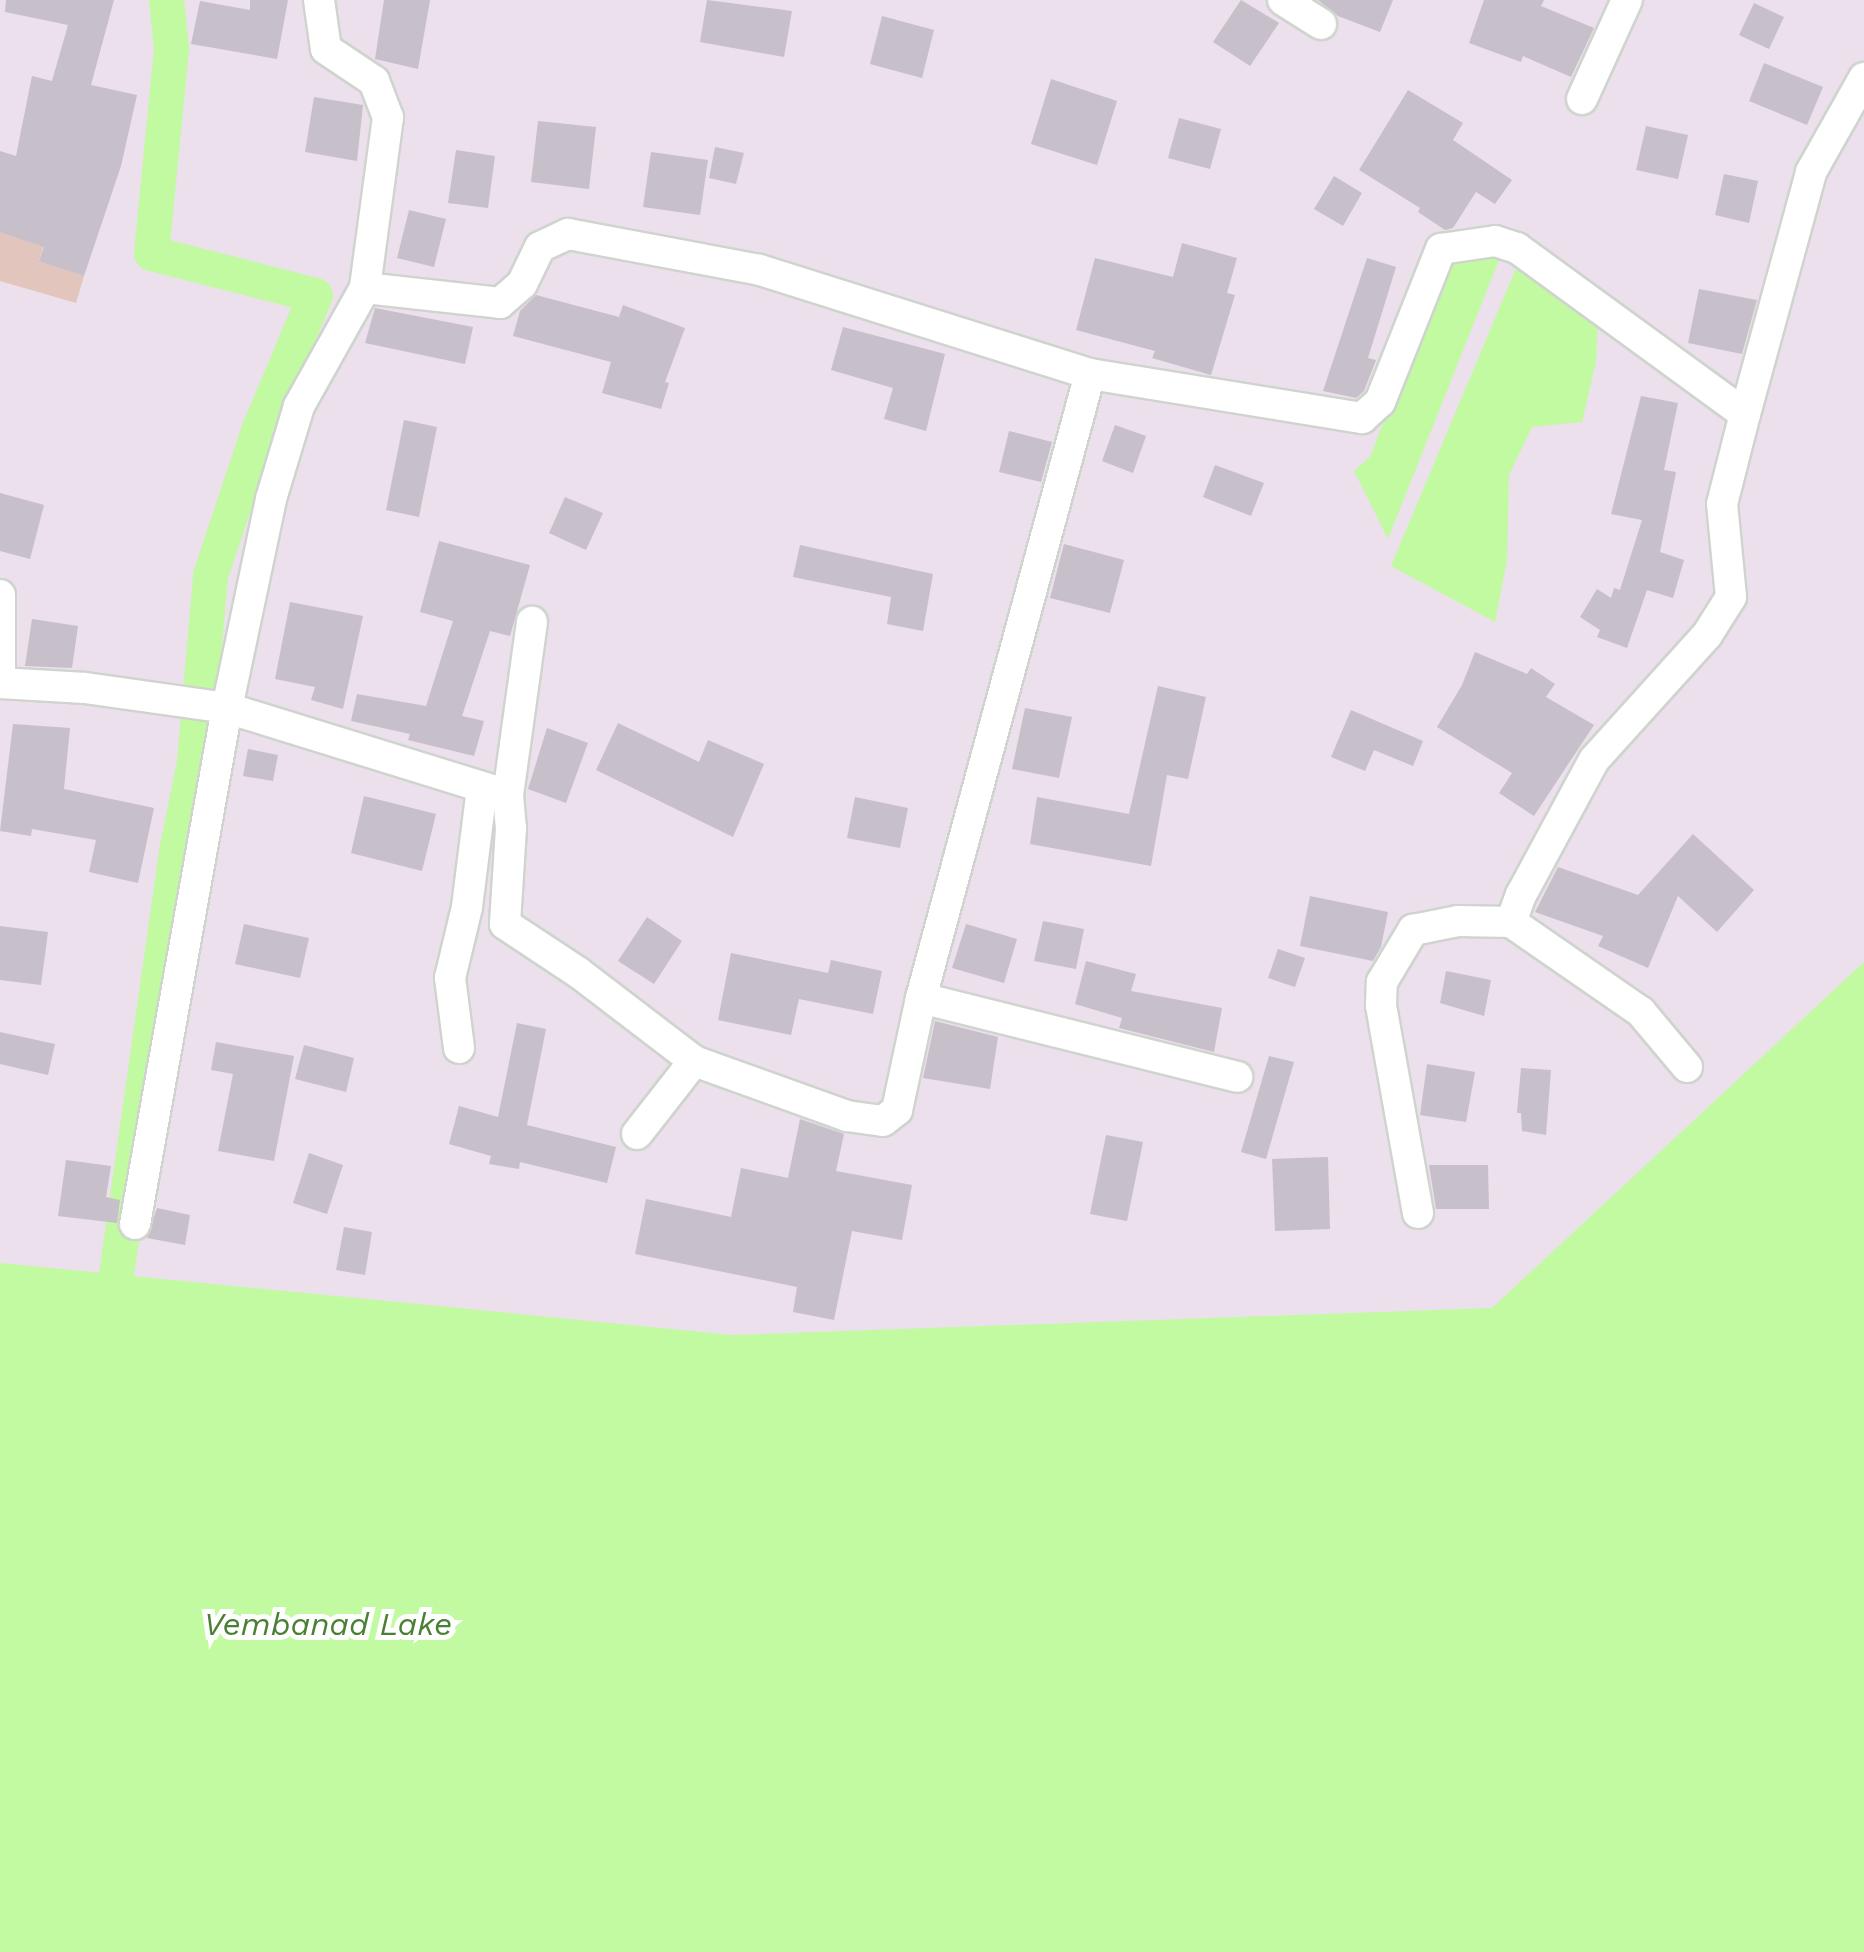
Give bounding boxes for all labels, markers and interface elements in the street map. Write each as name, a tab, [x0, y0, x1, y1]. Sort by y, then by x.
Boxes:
water label: Vembanad Lake	[204, 1605, 452, 1643]

